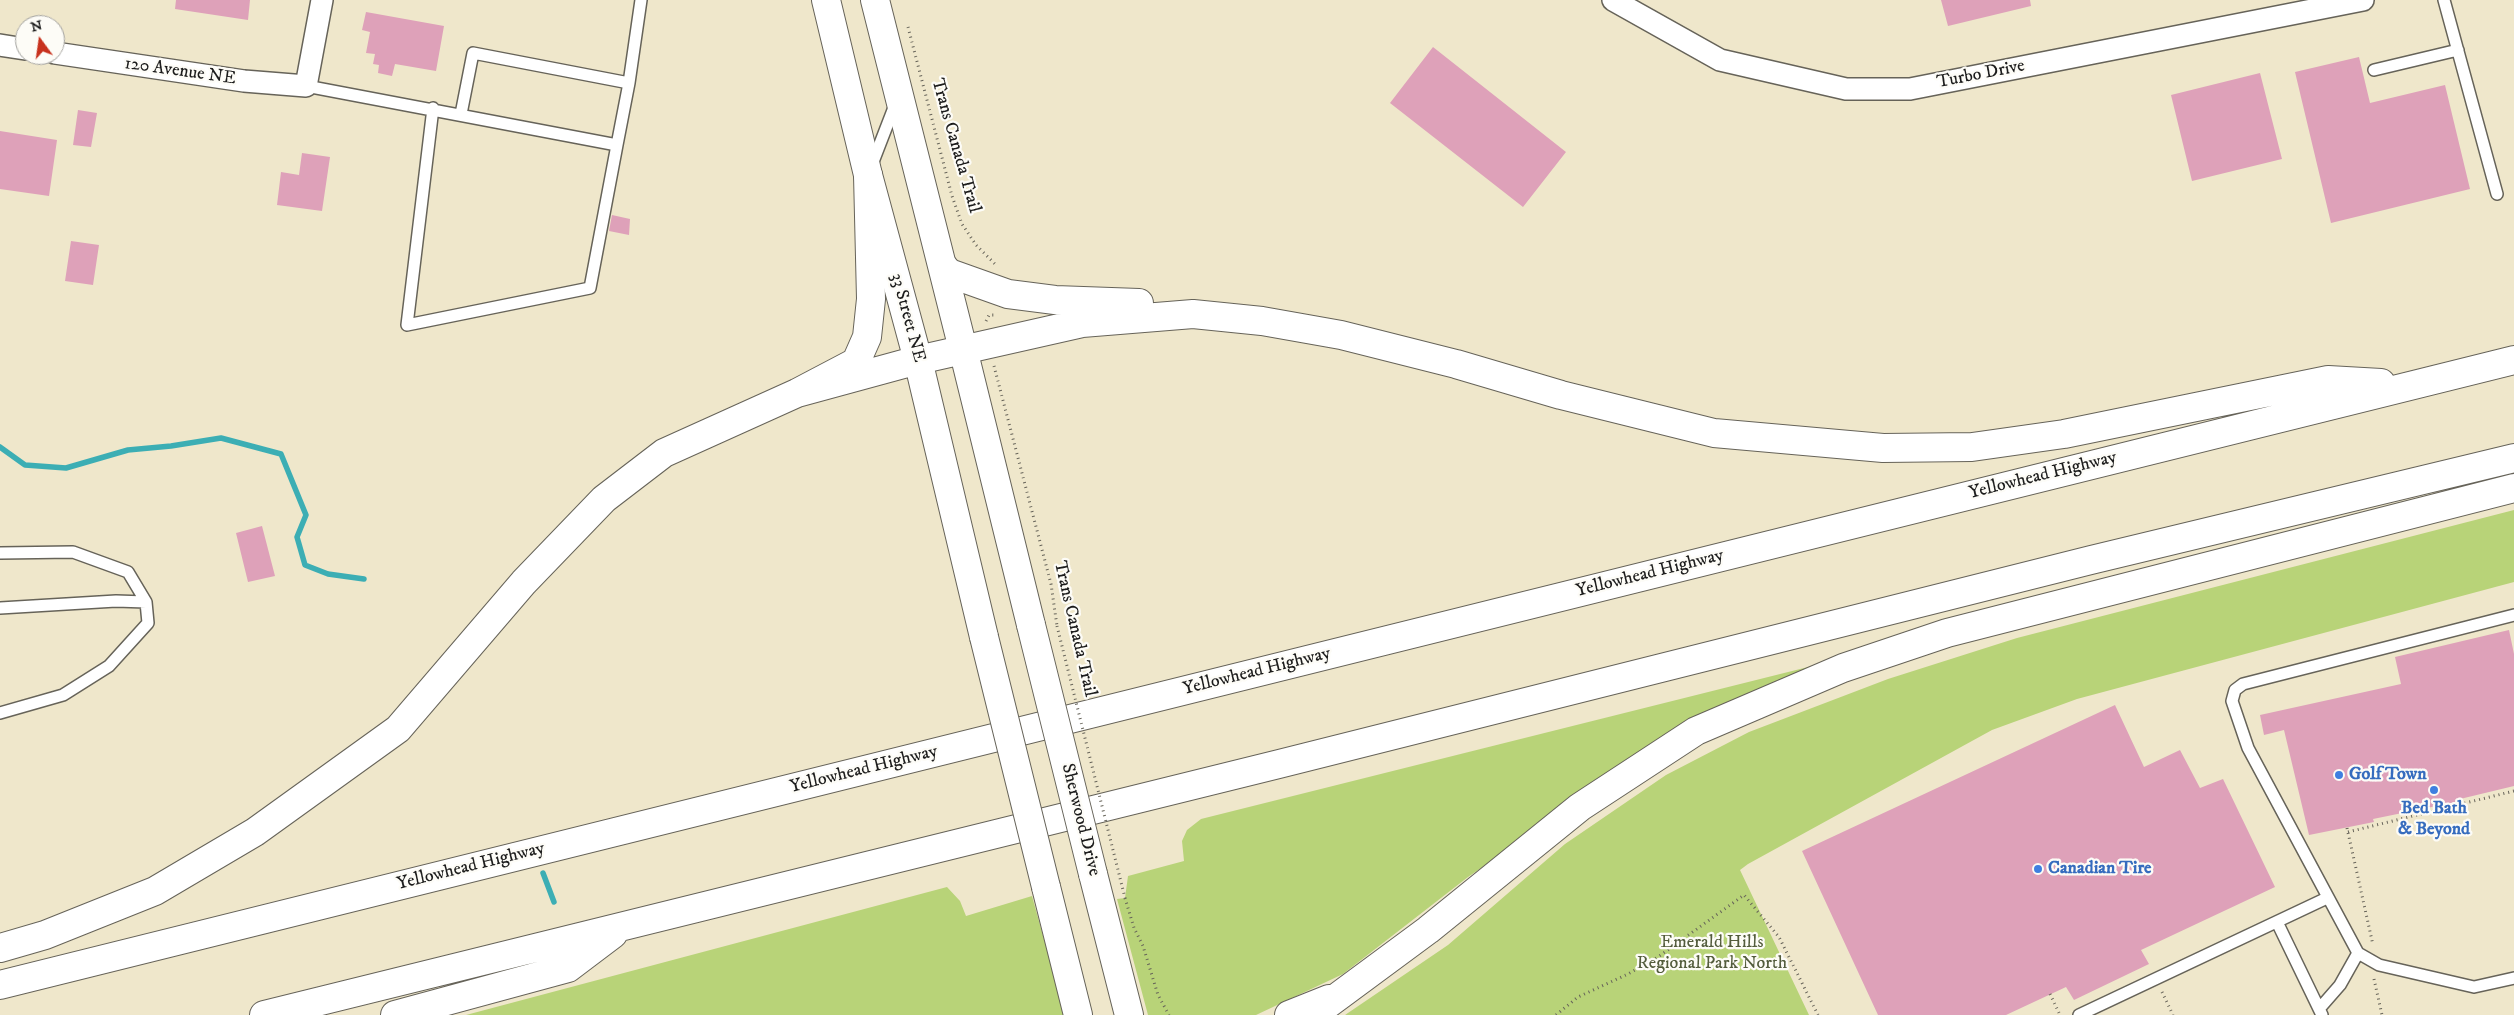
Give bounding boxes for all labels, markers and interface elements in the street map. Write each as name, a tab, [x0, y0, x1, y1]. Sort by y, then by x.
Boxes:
north arrow	[15, 15, 65, 65]
text: N	[29, 16, 44, 37]
street label: 120 Avenue NE	[123, 53, 237, 91]
street label: Turbo Drive	[1935, 56, 2027, 94]
street label: Trans Canada Trail	[925, 76, 985, 216]
street label: 33 Street NE	[885, 271, 929, 365]
street label: Yellowhead Highway	[1967, 447, 2119, 505]
street label: Yellowhead Highway	[1574, 545, 1726, 603]
street label: Trans Canada Trail	[1048, 559, 1100, 699]
street label: Yellowhead Highway	[1181, 643, 1333, 701]
street label: Yellowhead Highway	[788, 741, 940, 799]
street label: Sherwood Drive	[1056, 762, 1104, 878]
place label: Golf Town	[2349, 764, 2427, 786]
marker: Golf Town	[2333, 769, 2345, 781]
marker: Bed Bath & Beyond	[2428, 784, 2440, 796]
place label: Bed Bath & Beyond	[2398, 798, 2470, 841]
street label: Yellowhead Highway	[395, 838, 547, 896]
place label: Canadian Tire	[2048, 858, 2152, 880]
marker: Canadian Tire	[2032, 863, 2044, 875]
park label: Emerald Hills Regional Park North	[1637, 932, 1787, 974]

